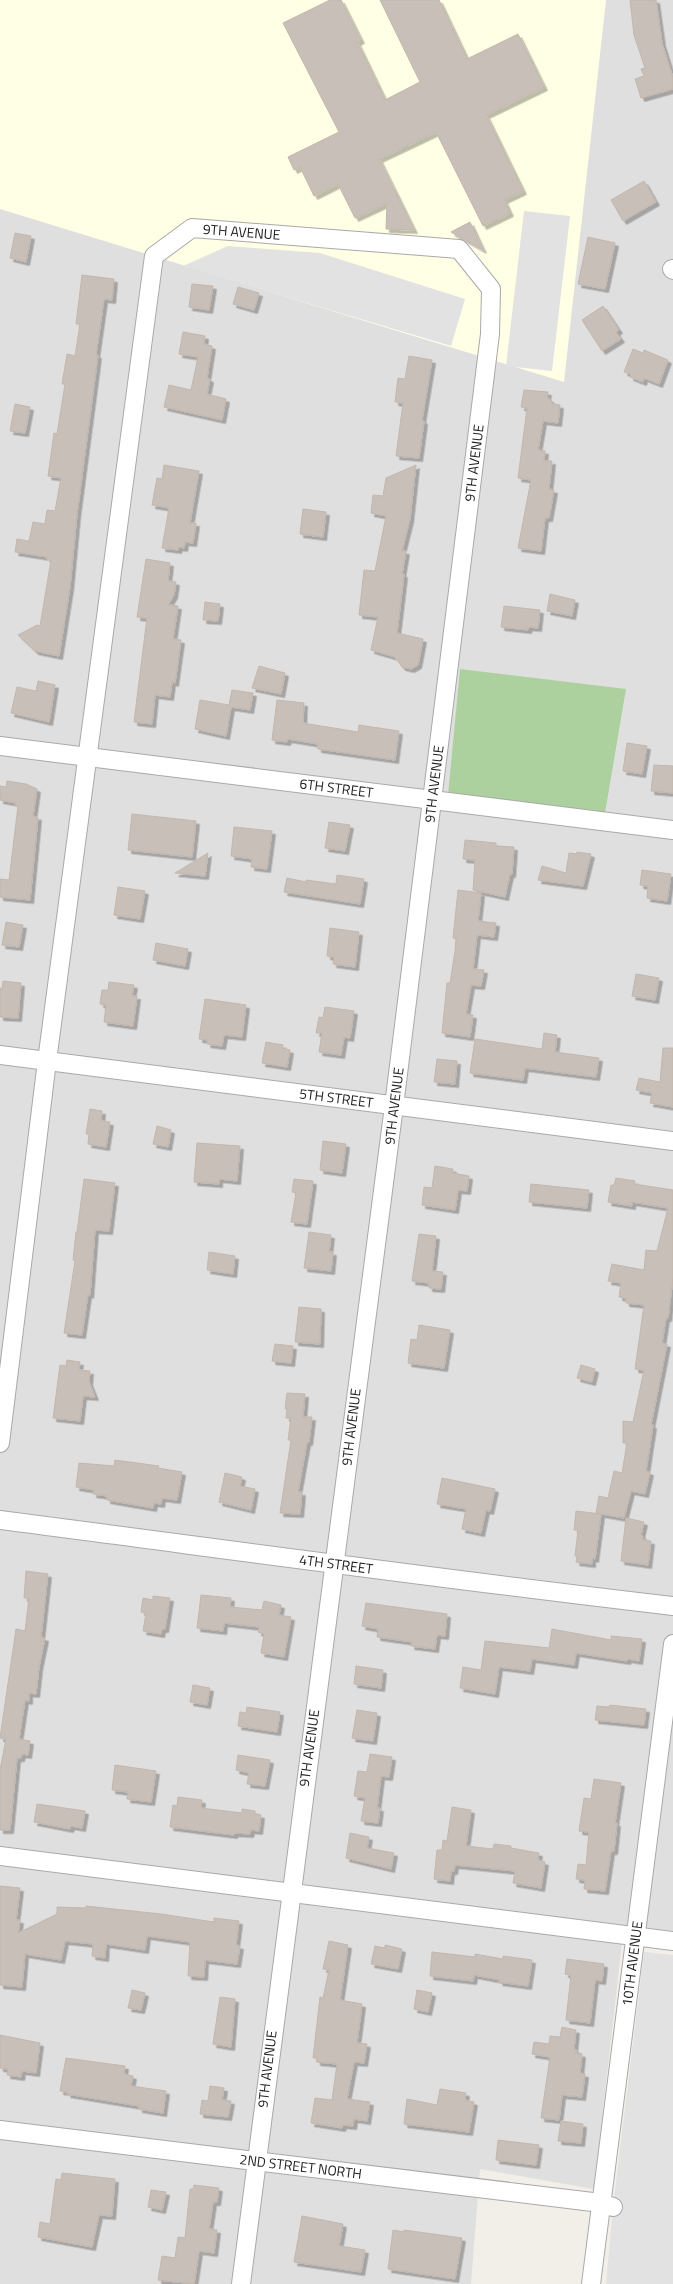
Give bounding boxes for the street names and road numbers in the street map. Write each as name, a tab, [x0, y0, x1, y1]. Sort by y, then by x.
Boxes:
street label: 9TH AVENUE	[202, 218, 282, 245]
street label: 9TH AVENUE	[458, 423, 489, 503]
street label: 9TH AVENUE	[418, 744, 449, 824]
street label: 6TH STREET	[298, 772, 375, 803]
street label: 9TH AVENUE	[378, 1066, 409, 1146]
street label: 5TH STREET	[298, 1082, 375, 1113]
street label: 9TH AVENUE	[335, 1387, 366, 1467]
street label: 4TH STREET	[298, 1548, 375, 1579]
street label: 9TH AVENUE	[293, 1708, 324, 1788]
street label: 10TH AVENUE	[616, 1919, 647, 2007]
street label: 9TH AVENUE	[251, 2029, 282, 2109]
street label: 2ND STREET NORTH	[239, 2148, 363, 2184]

